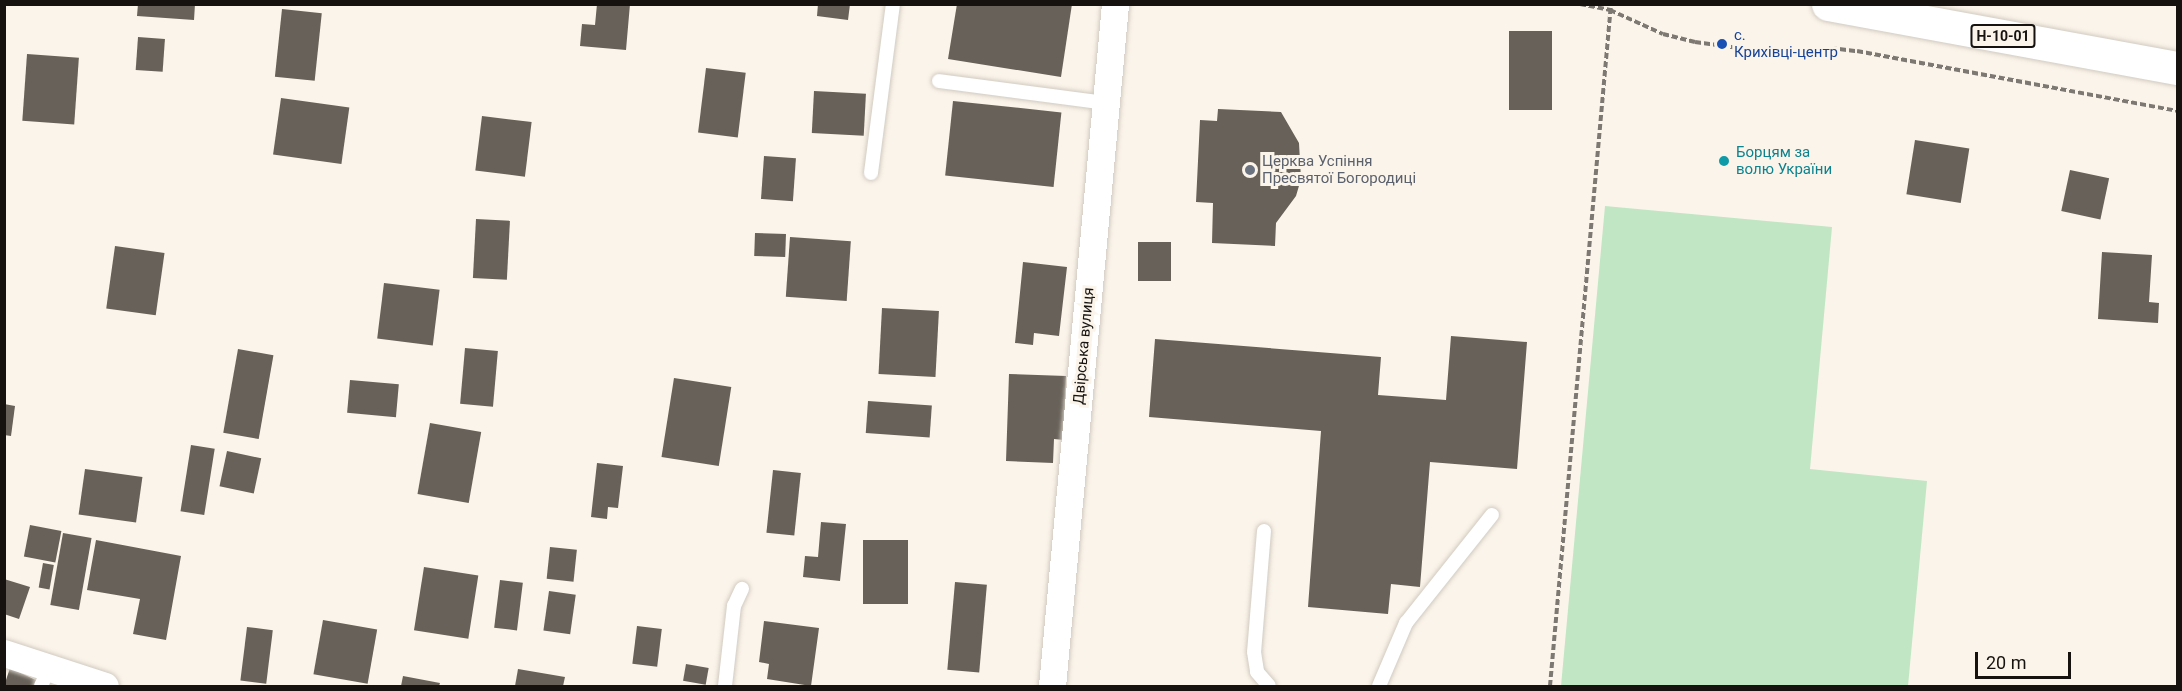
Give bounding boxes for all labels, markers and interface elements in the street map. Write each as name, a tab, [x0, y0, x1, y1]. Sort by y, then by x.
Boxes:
road number: Н-10-01	[1970, 25, 2036, 47]
place label: с. Крихівці-центр	[1734, 26, 1838, 61]
marker: с. Крихівці-центр	[1715, 37, 1729, 51]
place label: Борцям за волю України	[1736, 143, 1832, 178]
place label: Церква Успіння Пресвятої Богородиці	[1262, 152, 1416, 187]
marker: Борцям за волю України	[1717, 154, 1731, 168]
marker: Церква Успіння Пресвятої Богородиці	[1243, 163, 1257, 177]
street label: Двірська вулиця	[1070, 287, 1098, 405]
scale bar	[1978, 640, 2074, 678]
text: 20 m	[1986, 652, 2026, 673]

